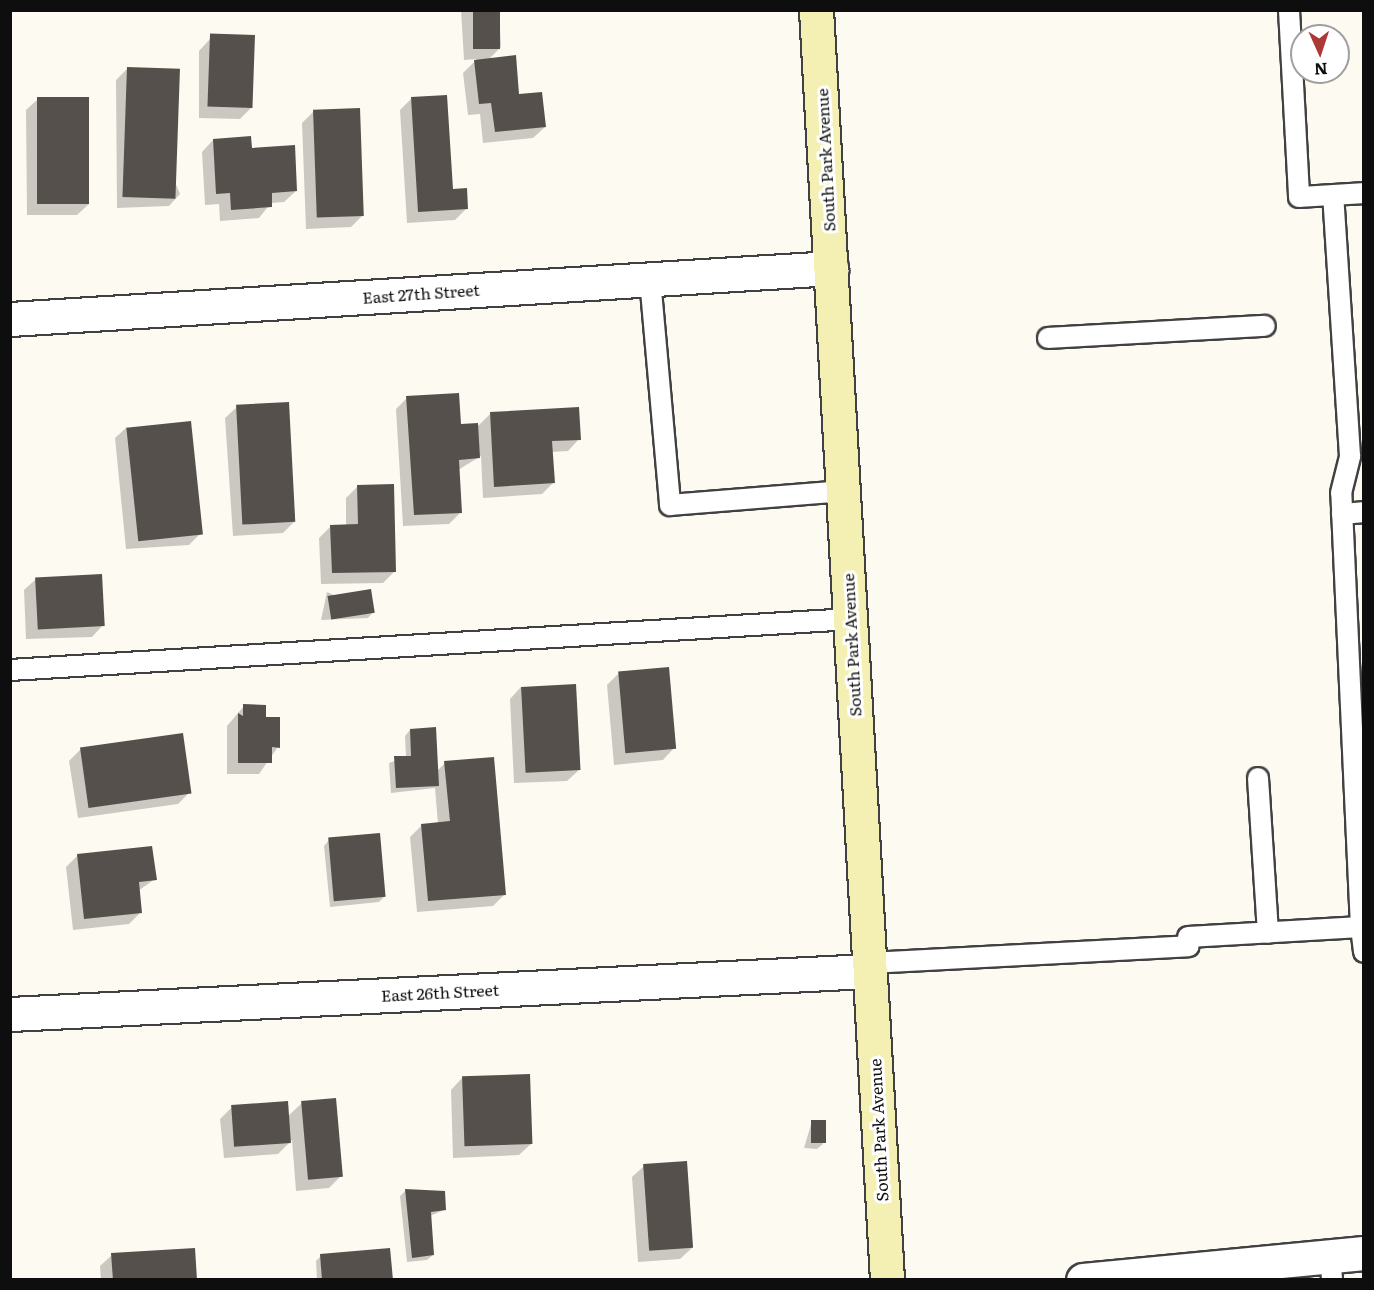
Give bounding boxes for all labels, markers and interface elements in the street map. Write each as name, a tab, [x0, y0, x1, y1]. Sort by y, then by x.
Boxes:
north arrow	[1290, 24, 1350, 84]
text: N	[1313, 58, 1328, 82]
street label: South Park Avenue	[812, 88, 838, 232]
street label: East 27th Street	[362, 279, 480, 307]
street label: South Park Avenue	[838, 573, 864, 717]
street label: East 26th Street	[381, 979, 499, 1005]
street label: South Park Avenue	[865, 1058, 891, 1202]

